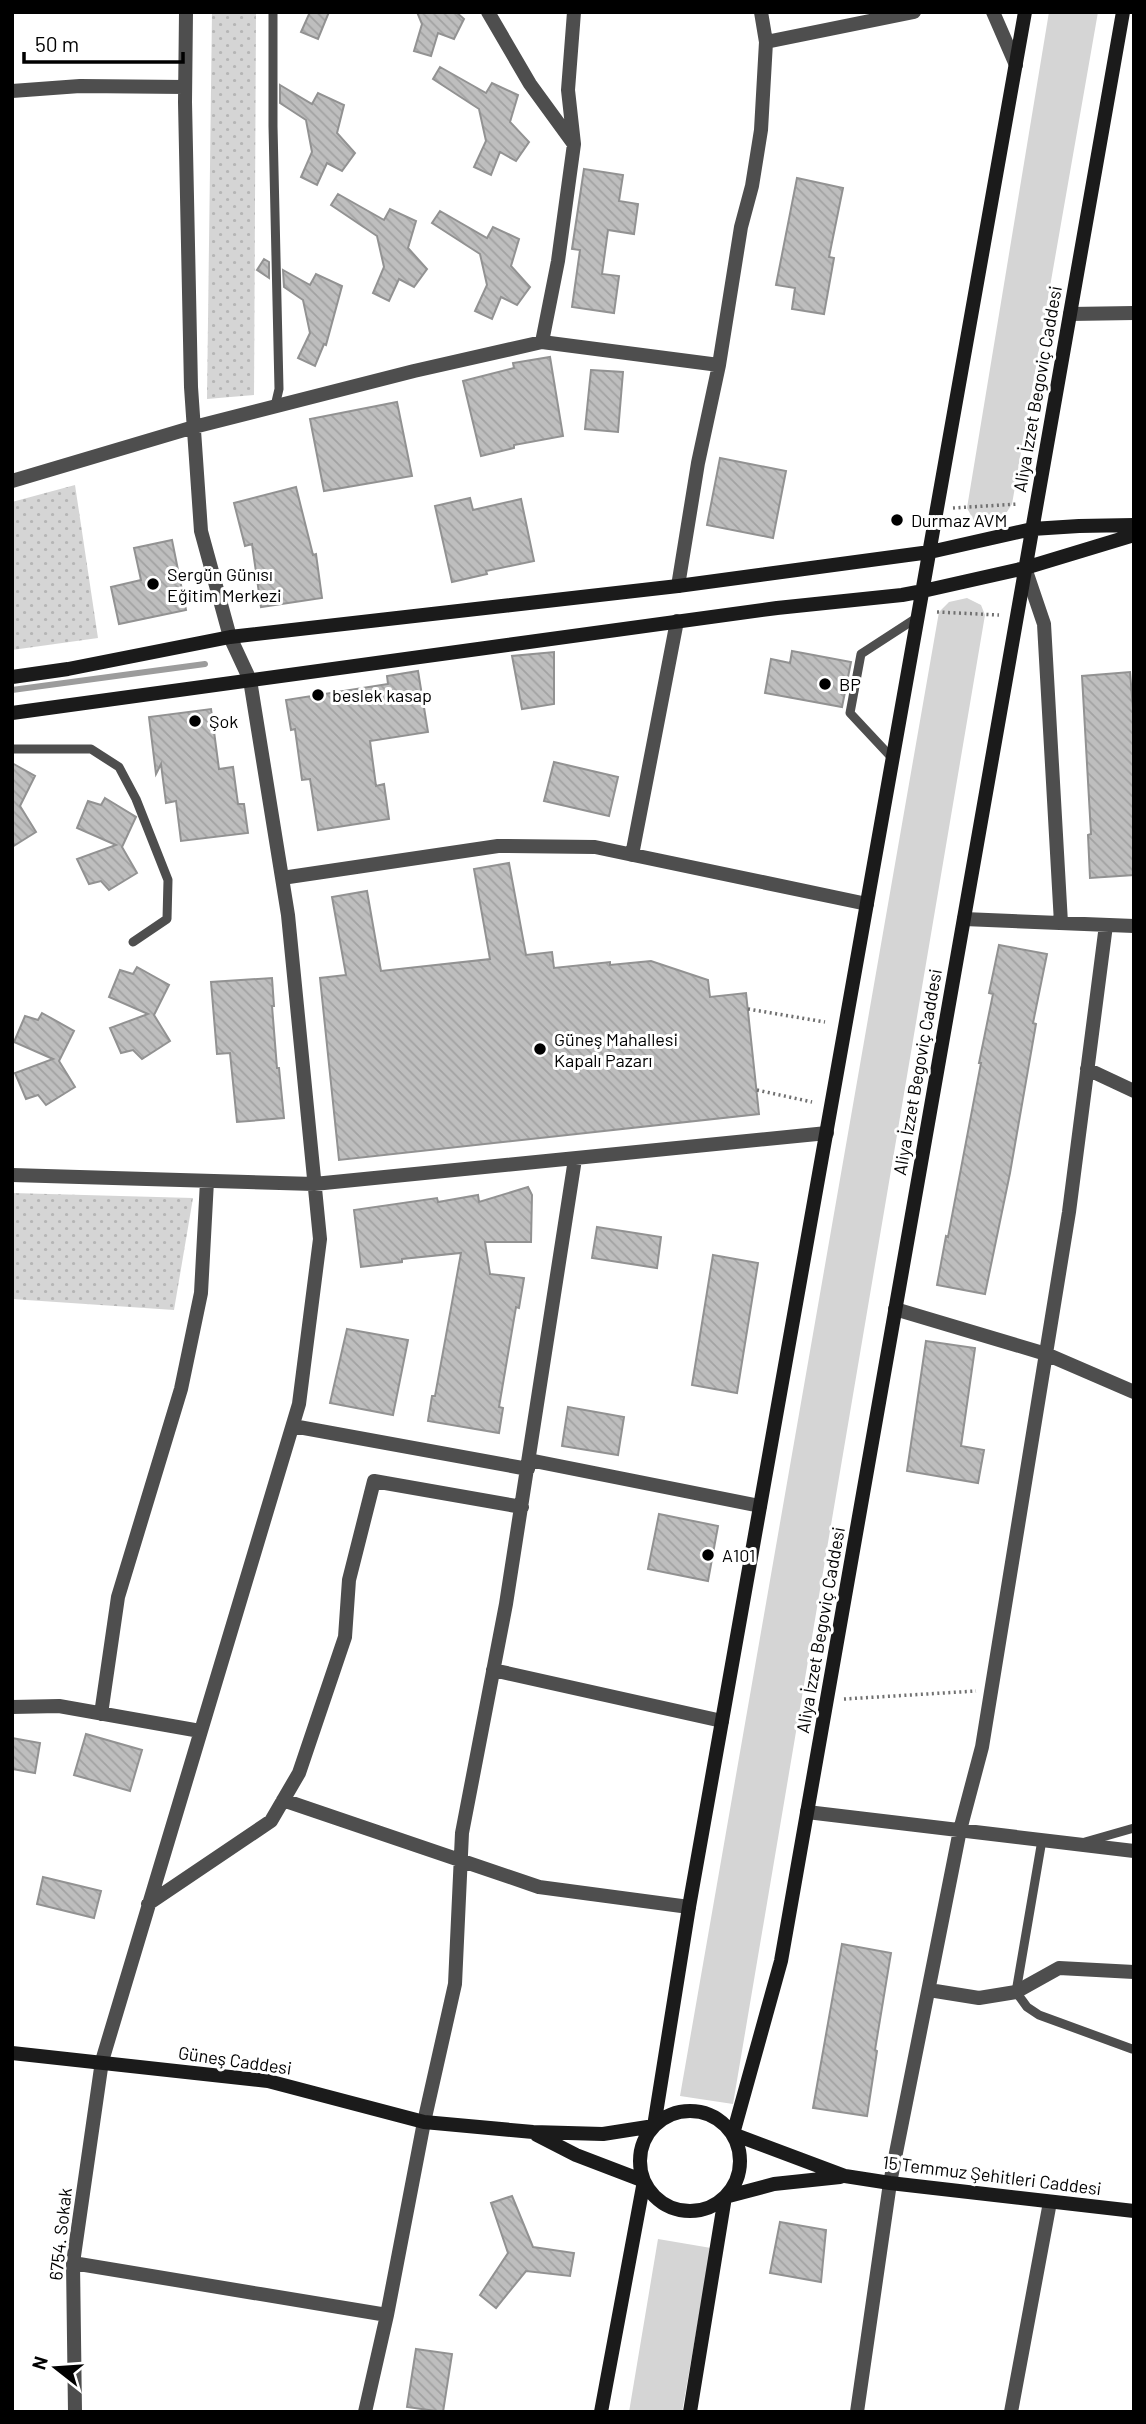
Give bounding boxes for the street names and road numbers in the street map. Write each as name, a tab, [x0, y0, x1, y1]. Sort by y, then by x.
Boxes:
street label: Aliya İzzet Begoviç Caddesi	[1008, 284, 1066, 494]
street label: Aliya İzzet Begoviç Caddesi	[888, 967, 946, 1177]
street label: Aliya İzzet Begoviç Caddesi	[791, 1525, 849, 1735]
street label: Güneş Caddesi	[177, 2041, 293, 2079]
street label: 15 Temmuz Şehitleri Caddesi	[881, 2151, 1103, 2199]
street label: 6754. Sokak	[44, 2187, 76, 2281]

